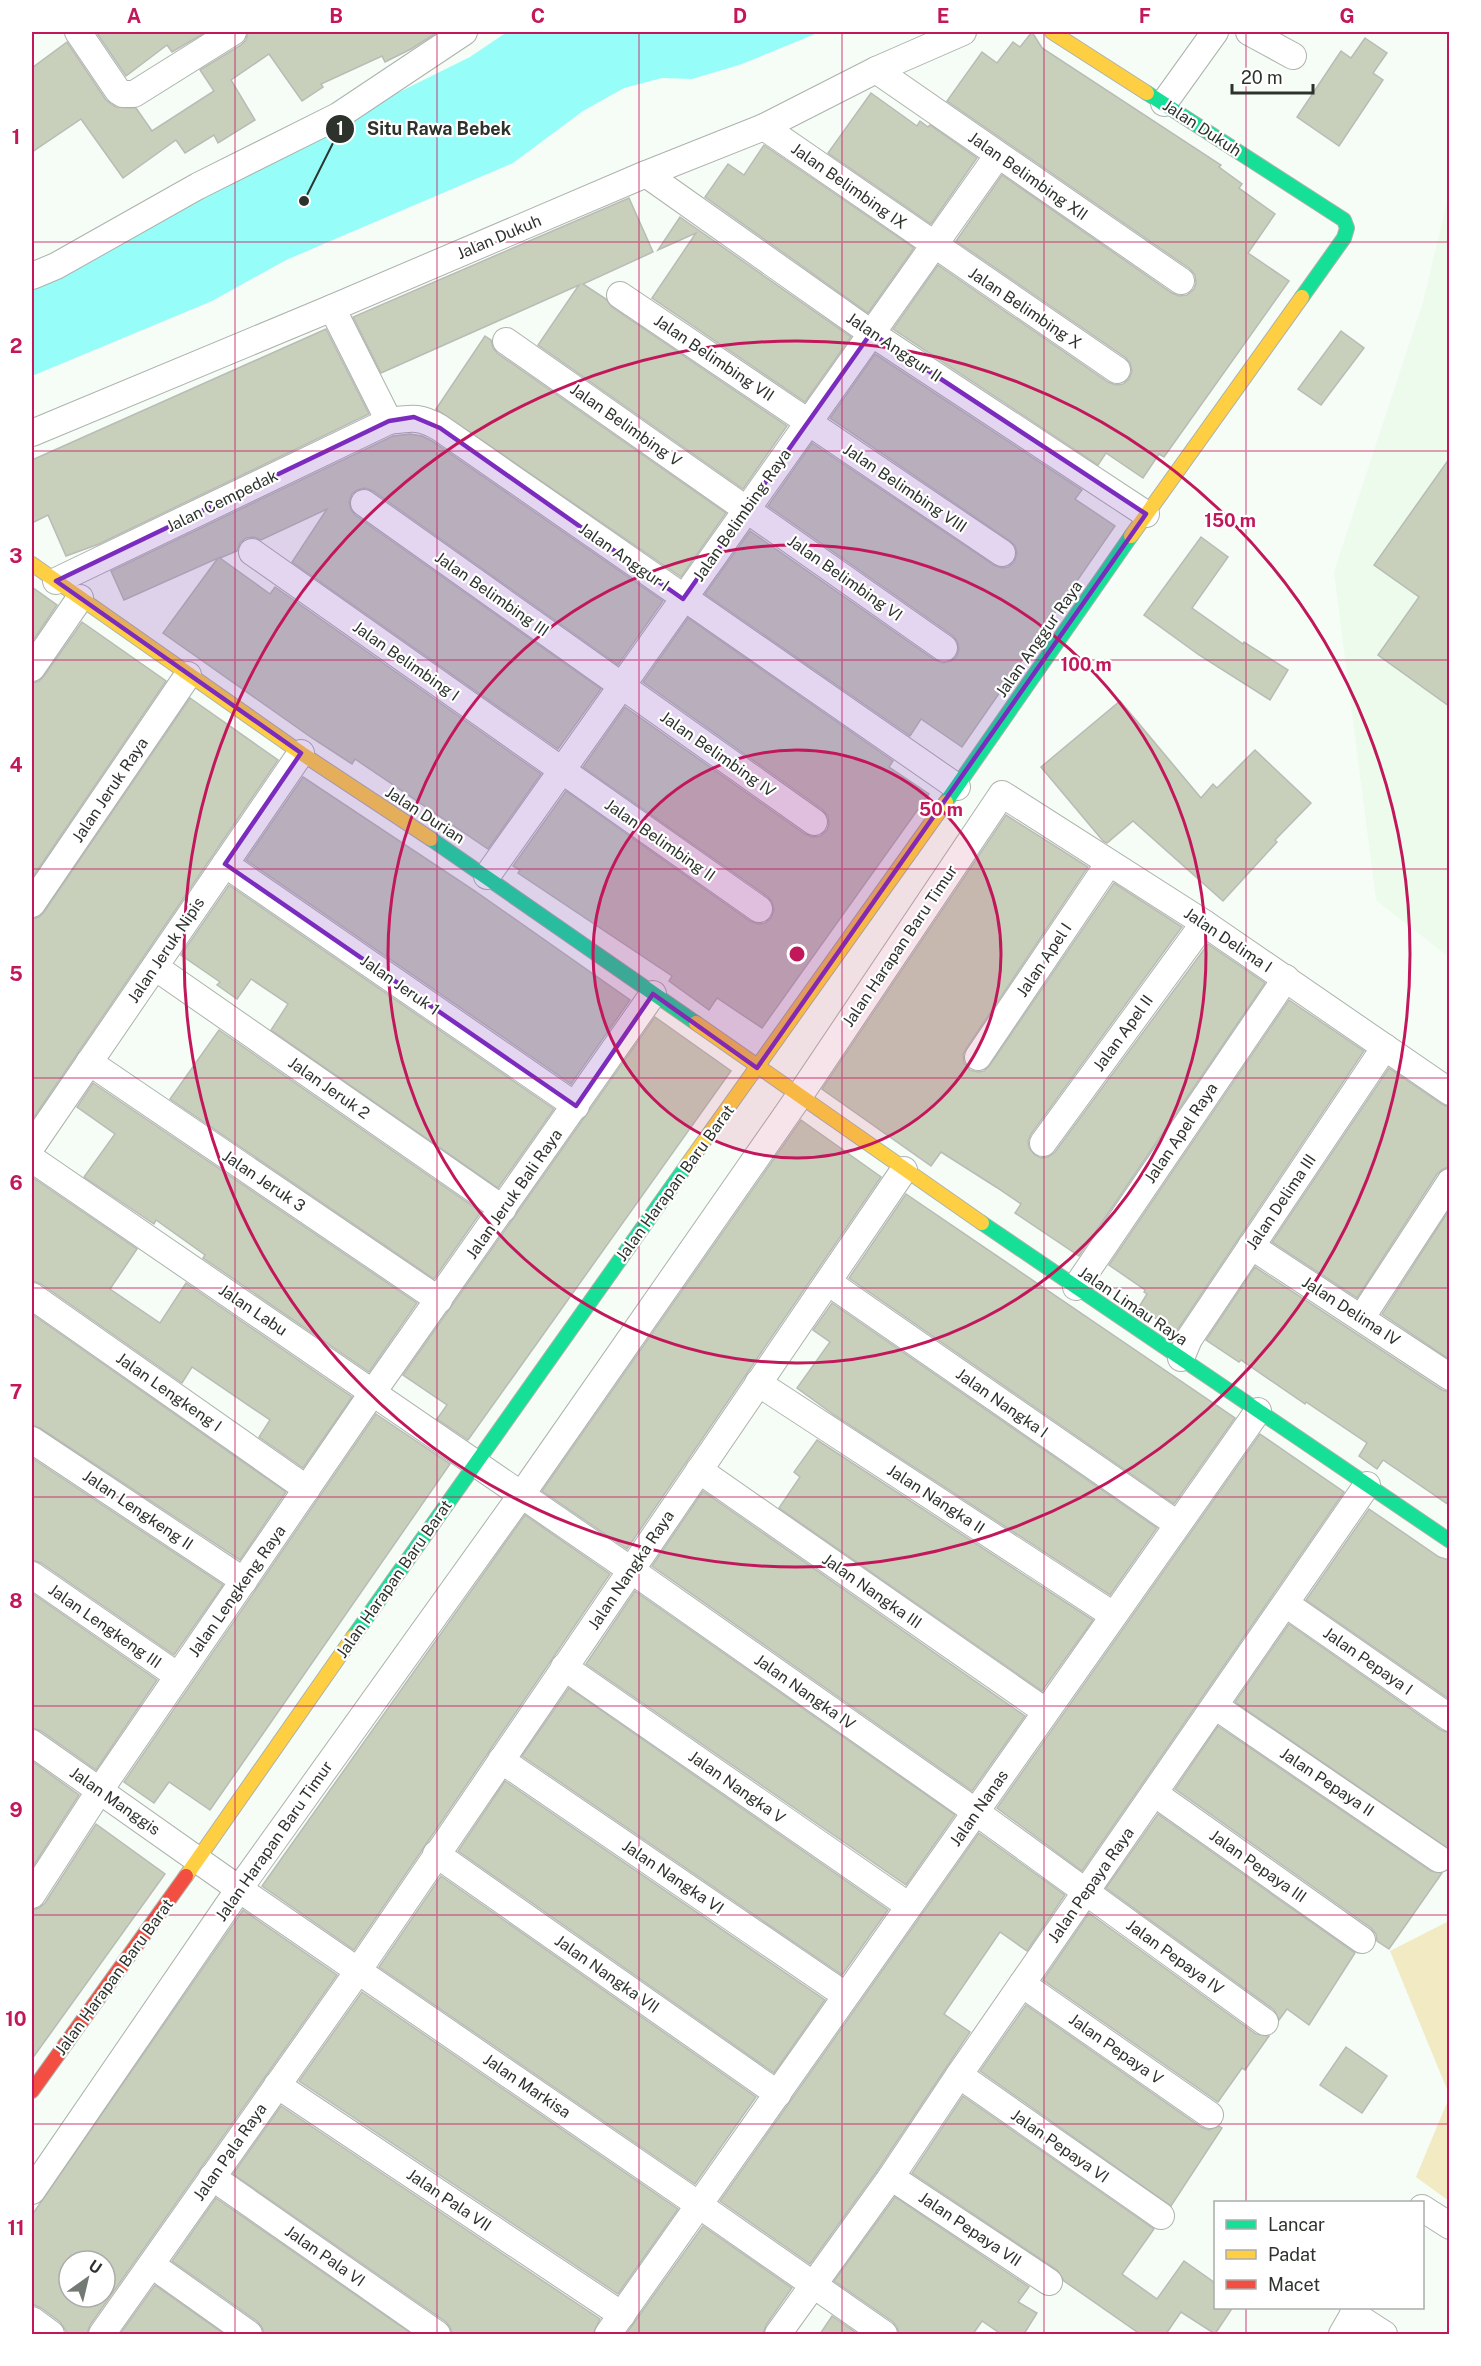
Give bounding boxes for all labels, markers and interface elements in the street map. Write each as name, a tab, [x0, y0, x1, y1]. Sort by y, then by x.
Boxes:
text: A	[127, 4, 141, 28]
text: B	[329, 4, 343, 28]
text: C	[531, 4, 545, 28]
text: D	[733, 4, 747, 28]
text: E	[937, 4, 949, 28]
text: F	[1139, 4, 1151, 28]
text: G	[1339, 4, 1355, 28]
scale bar	[1232, 57, 1313, 95]
text: 20 m	[1241, 67, 1283, 88]
street label: Jalan Dukuh	[1159, 96, 1245, 160]
callout: Situ Rawa Bebek	[325, 111, 523, 147]
text: 1	[336, 118, 344, 139]
text: Situ Rawa Bebek	[367, 118, 512, 139]
text: 1	[12, 125, 20, 149]
street label: Jalan Belimbing XII	[965, 128, 1091, 224]
street label: Jalan Belimbing IX	[788, 139, 910, 233]
street label: Jalan Dukuh	[454, 211, 544, 263]
street label: Jalan Belimbing X	[965, 263, 1085, 353]
street label: Jalan Anggur II	[843, 308, 945, 386]
street label: Jalan Belimbing VII	[650, 311, 778, 405]
text: 2	[10, 334, 22, 358]
street label: Jalan Belimbing V	[567, 380, 685, 471]
street label: Jalan Belimbing VIII	[840, 440, 970, 536]
street label: Jalan Belimbing Raya	[689, 445, 795, 585]
street label: Jalan Cempedak	[163, 466, 281, 536]
text: 150 m	[1204, 510, 1256, 531]
street label: Jalan Anggur I	[575, 519, 673, 595]
street label: Jalan Belimbing VI	[784, 531, 906, 625]
text: 3	[9, 544, 23, 568]
street label: Jalan Belimbing III	[431, 548, 553, 640]
street label: Jalan Anggur Raya	[992, 577, 1086, 701]
street label: Jalan Belimbing I	[349, 617, 463, 705]
text: 100 m	[1060, 654, 1112, 675]
street label: Jalan Belimbing IV	[657, 707, 779, 801]
street label: Jalan Jeruk Raya	[68, 734, 152, 846]
text: 4	[9, 753, 23, 777]
street label: Jalan Durian	[382, 782, 468, 848]
street label: Jalan Belimbing II	[601, 795, 719, 885]
text: 50 m	[919, 799, 963, 820]
street label: Jalan Harapan Baru Timur	[839, 861, 961, 1031]
street label: Jalan Jeruk Nipis	[124, 894, 208, 1006]
street label: Jalan Delima I	[1180, 904, 1276, 976]
street label: Jalan Apel I	[1012, 919, 1076, 1001]
centre of rings	[787, 944, 807, 964]
street label: Jalan Jeruk 1	[357, 951, 443, 1019]
text: 5	[9, 962, 23, 986]
street label: Jalan Apel II	[1089, 991, 1157, 1075]
street label: Jalan Jeruk 2	[285, 1053, 373, 1123]
street label: Jalan Apel Raya	[1140, 1079, 1222, 1187]
street label: Jalan Harapan Baru Barat	[612, 1101, 738, 1265]
street label: Jalan Jeruk Bali Raya	[462, 1125, 566, 1263]
street label: Jalan Jeruk 3	[219, 1146, 309, 1216]
street label: Jalan Delima III	[1242, 1151, 1320, 1253]
text: 6	[9, 1171, 23, 1195]
street label: Jalan Limau Raya	[1075, 1263, 1191, 1349]
street label: Jalan Delima IV	[1299, 1272, 1404, 1350]
street label: Jalan Labu	[215, 1280, 291, 1340]
street label: Jalan Lengkeng I	[113, 1349, 225, 1435]
street label: Jalan Nangka I	[952, 1364, 1052, 1442]
text: 7	[10, 1380, 22, 1404]
street label: Jalan Nangka II	[884, 1460, 988, 1538]
street label: Jalan Lengkeng II	[79, 1466, 197, 1554]
street label: Jalan Harapan Baru Barat	[332, 1496, 456, 1662]
street label: Jalan Nangka Raya	[584, 1507, 678, 1633]
street label: Jalan Lengkeng Raya	[184, 1522, 290, 1660]
street label: Jalan Nangka III	[819, 1550, 925, 1632]
street label: Jalan Lengkeng III	[45, 1580, 165, 1672]
text: 8	[9, 1589, 23, 1613]
street label: Jalan Pepaya I	[1320, 1623, 1416, 1699]
street label: Jalan Nangka IV	[751, 1650, 859, 1734]
street label: Jalan Pepaya II	[1276, 1744, 1378, 1820]
street label: Jalan Nangka V	[685, 1747, 789, 1828]
street label: Jalan Harapan Baru Timur	[211, 1757, 337, 1925]
street label: Jalan Manggis	[66, 1763, 164, 1839]
street label: Jalan Nanas	[946, 1766, 1012, 1850]
text: 9	[9, 1798, 23, 1822]
street label: Jalan Pepaya Raya	[1044, 1824, 1138, 1946]
street label: Jalan Pepaya III	[1206, 1826, 1310, 1906]
street label: Jalan Nangka VI	[619, 1836, 727, 1918]
street label: Jalan Harapan Baru Barat	[51, 1895, 177, 2059]
street label: Jalan Pepaya IV	[1123, 1915, 1227, 1999]
street label: Jalan Nangka VII	[551, 1931, 663, 2017]
text: 10	[5, 2007, 27, 2031]
street label: Jalan Pepaya V	[1065, 2010, 1167, 2089]
street label: Jalan Markisa	[480, 2050, 574, 2122]
street label: Jalan Pala Raya	[189, 2100, 271, 2204]
street label: Jalan Pepaya VI	[1007, 2105, 1113, 2187]
street label: Jalan Pala VII	[403, 2165, 495, 2235]
street label: Jalan Pepaya VII	[915, 2188, 1025, 2270]
legend	[1214, 2201, 1424, 2309]
text: Lancar	[1268, 2214, 1325, 2235]
text: 11	[7, 2216, 25, 2240]
street label: Jalan Pala VI	[281, 2222, 369, 2290]
text: Padat	[1268, 2244, 1317, 2265]
north arrow	[57, 2249, 117, 2309]
text: U	[85, 2256, 105, 2278]
text: Macet	[1268, 2274, 1320, 2295]

